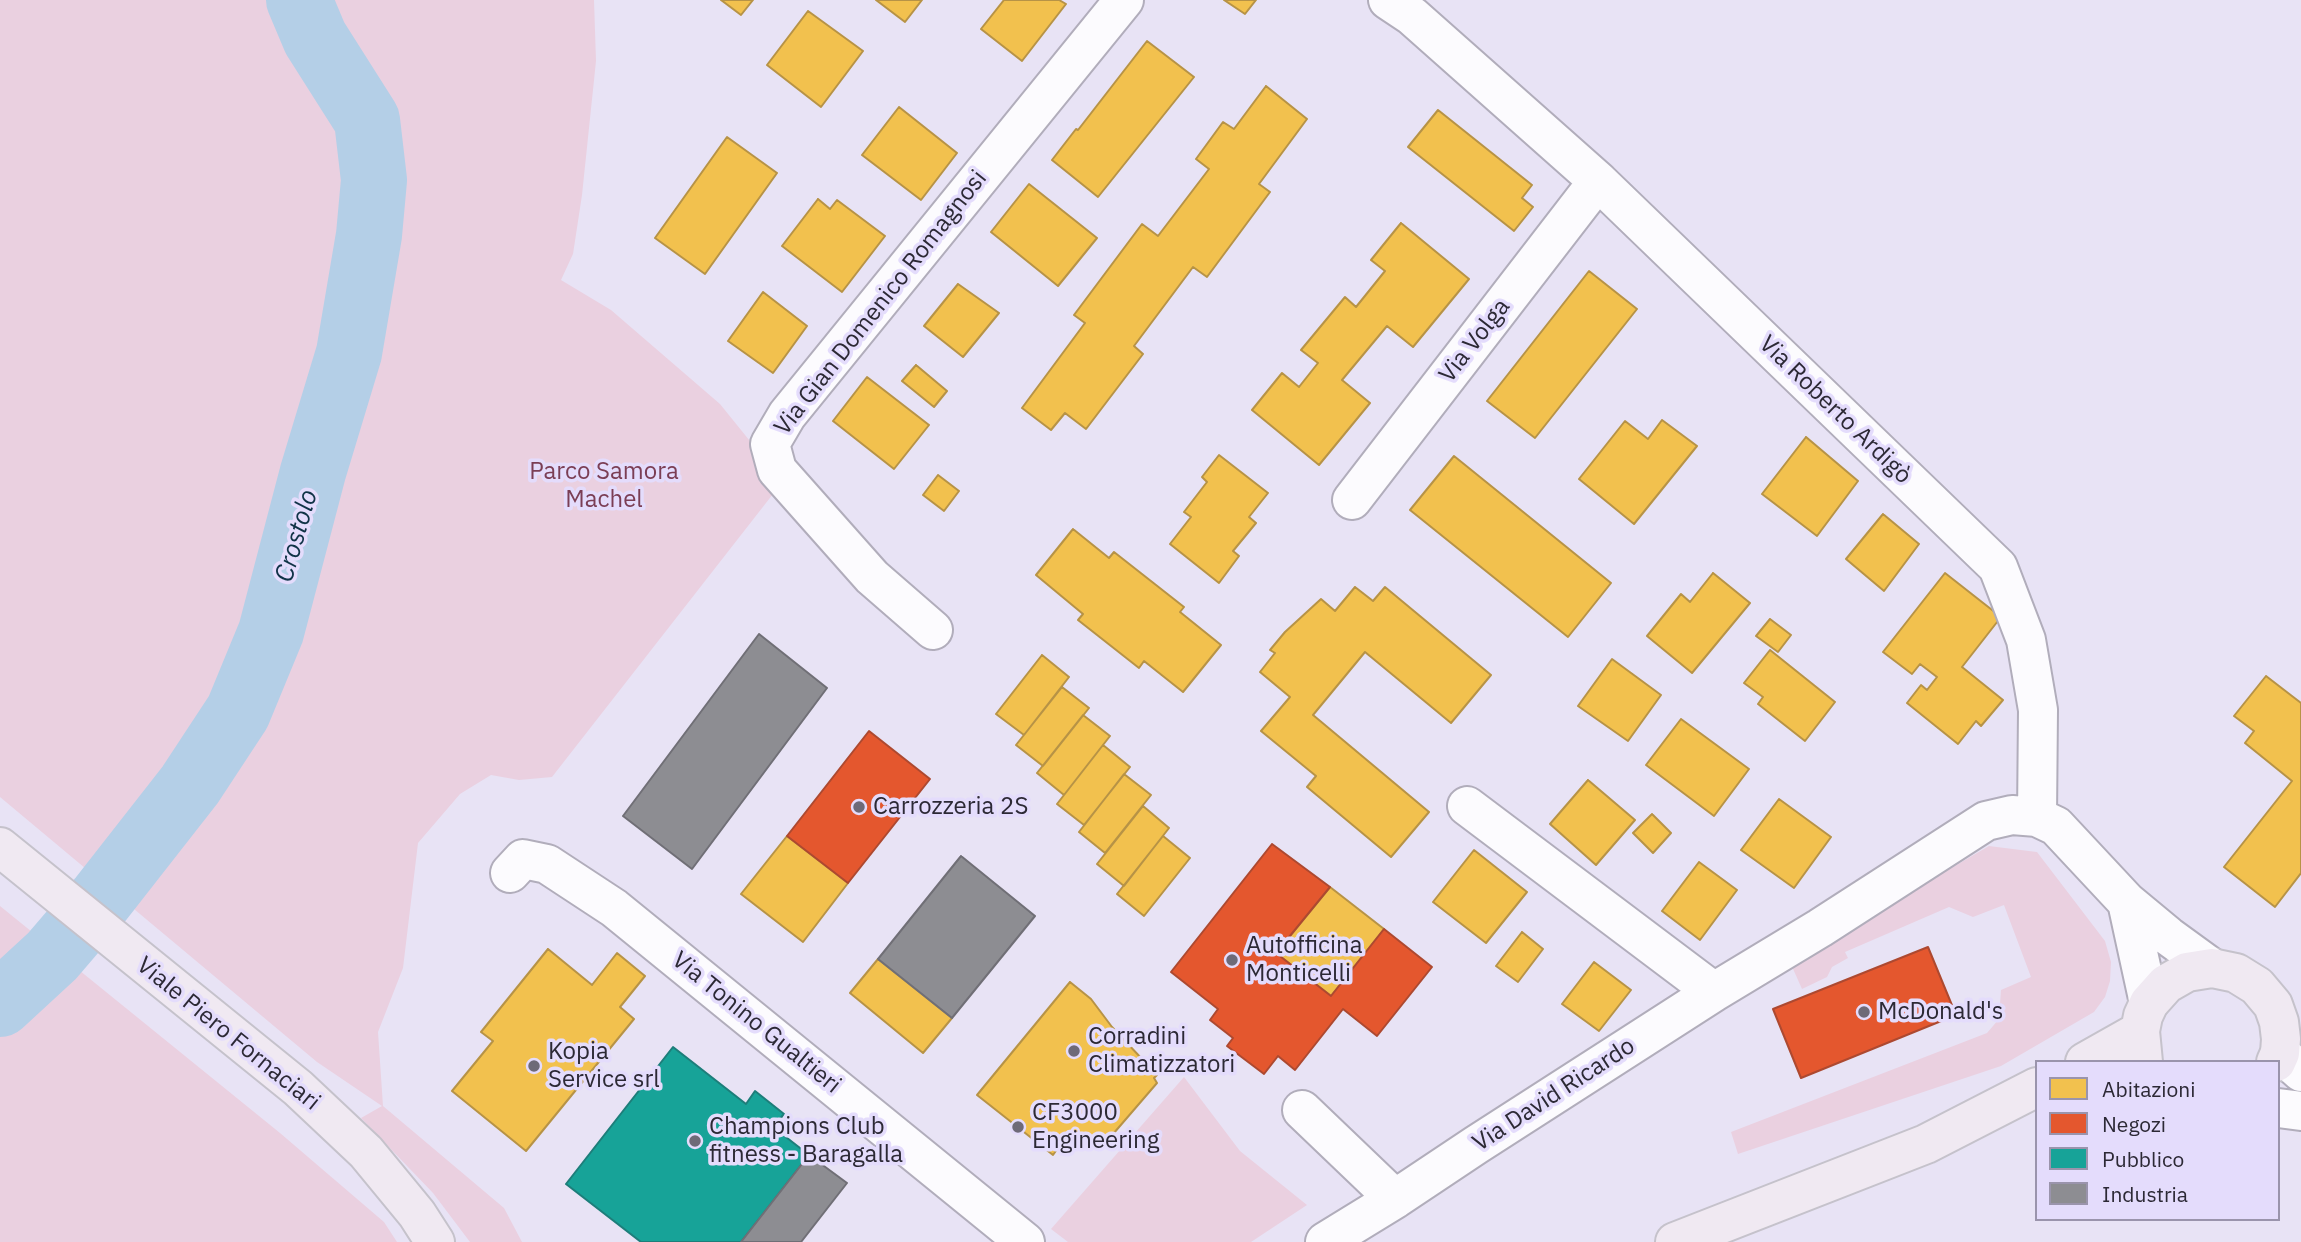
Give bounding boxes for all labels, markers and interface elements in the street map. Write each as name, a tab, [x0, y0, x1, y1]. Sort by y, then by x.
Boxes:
street label: Via Gian Domenico Romagnosi	[769, 165, 993, 441]
street label: Via Volga	[1433, 293, 1517, 389]
street label: Via Roberto Ardigò	[1753, 330, 1917, 490]
park label: Parco Samora Machel	[529, 458, 679, 514]
water label: Crostolo	[269, 486, 325, 586]
place label: Carrozzeria 2S	[873, 793, 1028, 821]
marker: Carrozzeria 2S	[851, 799, 867, 815]
place label: Autofficina Monticelli	[1246, 932, 1363, 988]
street label: Via Tonino Gualtieri	[666, 946, 846, 1100]
street label: Viale Piero Fornaciari	[131, 951, 325, 1117]
marker: Autofficina Monticelli	[1224, 952, 1240, 968]
place label: McDonald's	[1878, 998, 2003, 1026]
marker: McDonald's	[1856, 1004, 1872, 1020]
place label: Corradini Climatizzatori	[1088, 1023, 1235, 1079]
street label: Via David Ricardo	[1468, 1032, 1640, 1158]
place label: Kopia Service srl	[548, 1038, 660, 1094]
marker: Corradini Climatizzatori	[1066, 1043, 1082, 1059]
marker: Kopia Service srl	[526, 1058, 542, 1074]
legend	[2035, 1060, 2280, 1221]
text: Abitazioni	[2102, 1075, 2195, 1103]
place label: CF3000 Engineering	[1032, 1099, 1159, 1155]
text: Negozi	[2102, 1110, 2166, 1138]
place label: Champions Club fitness - Baragalla	[709, 1113, 903, 1169]
marker: CF3000 Engineering	[1010, 1119, 1026, 1135]
marker: Champions Club fitness - Baragalla	[687, 1133, 703, 1149]
text: Pubblico	[2102, 1145, 2184, 1173]
text: Industria	[2102, 1180, 2188, 1208]

